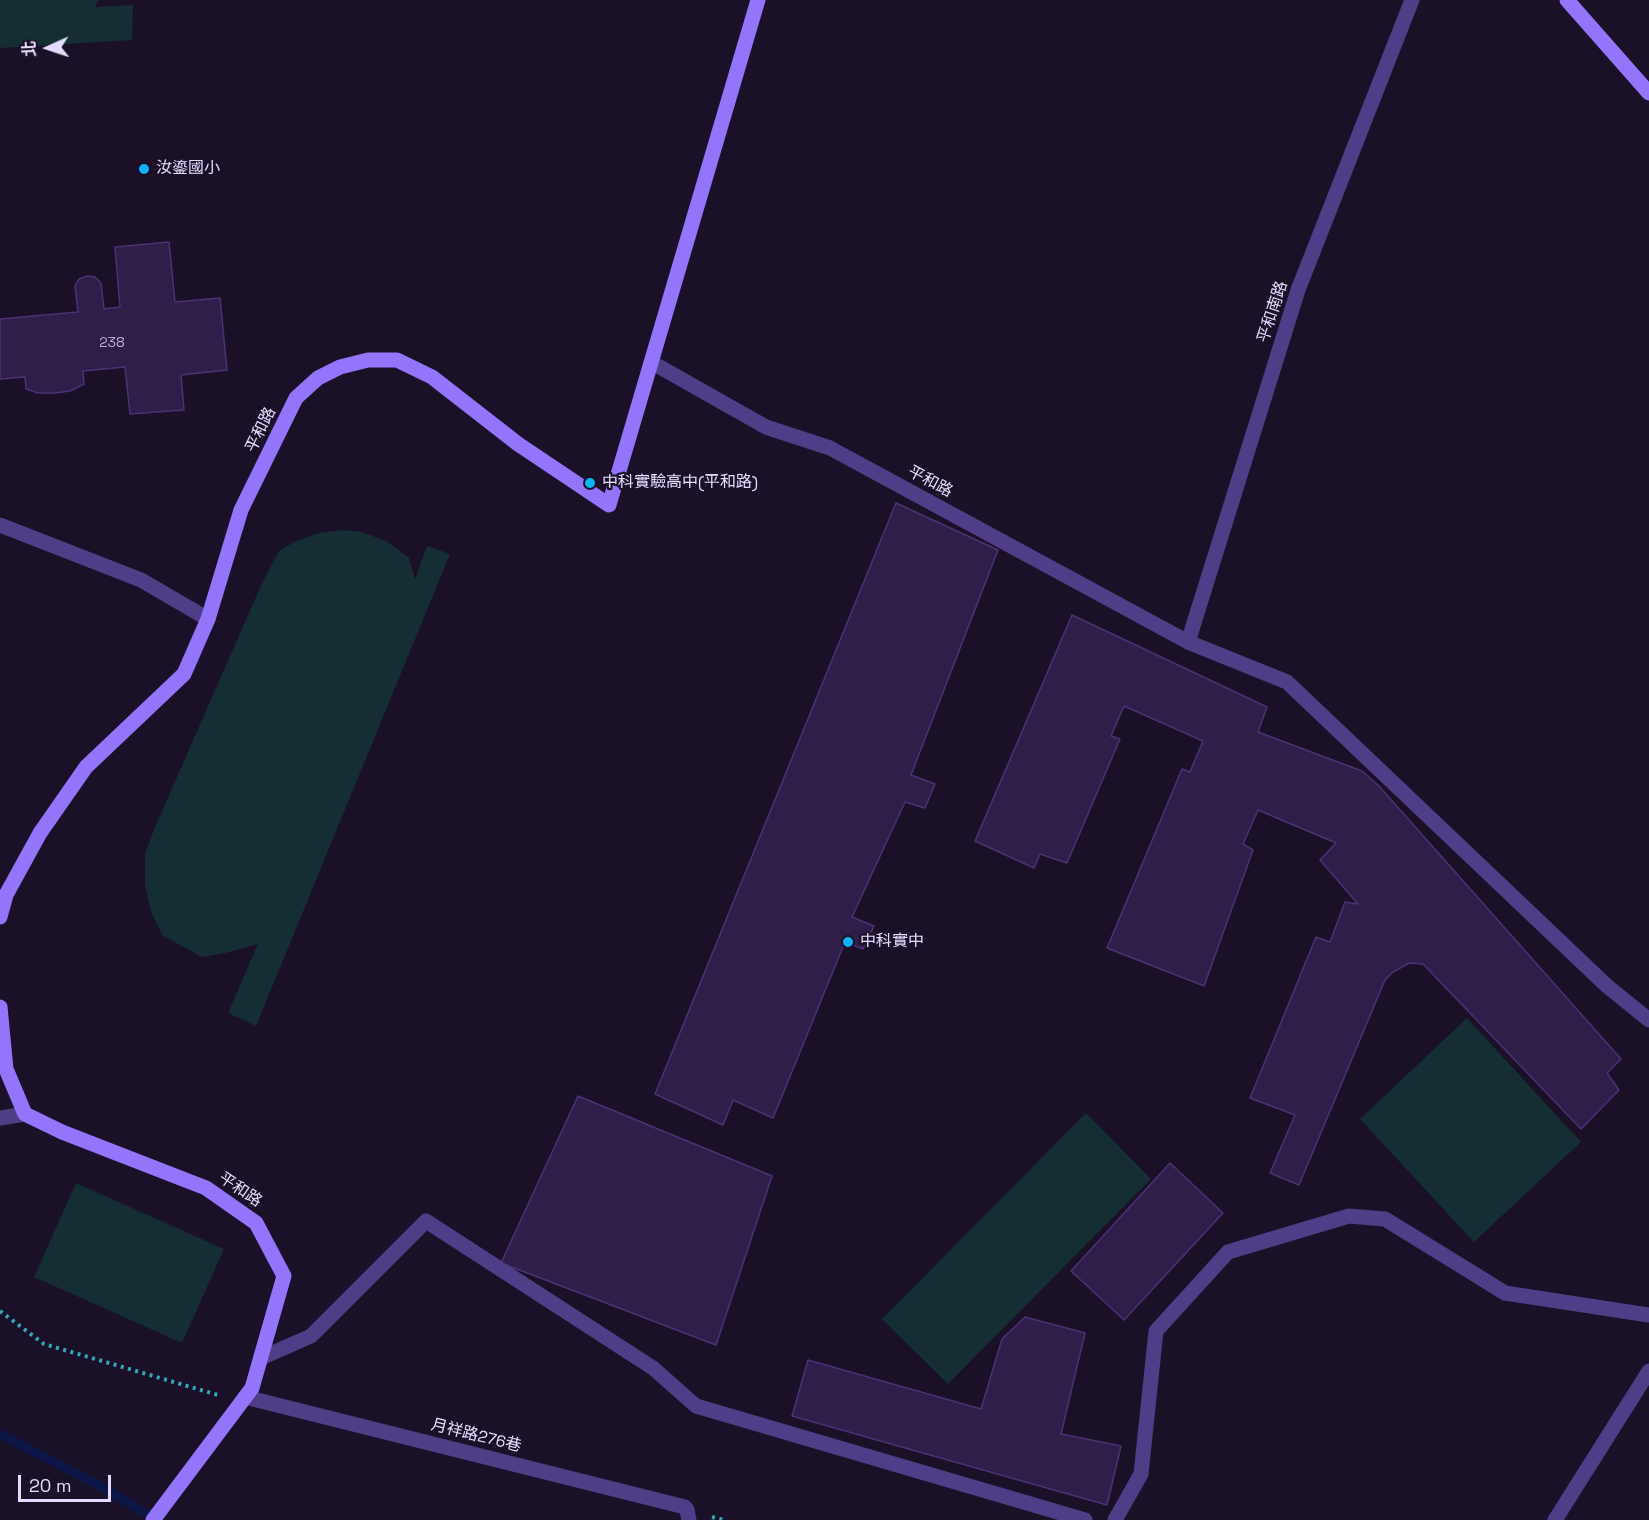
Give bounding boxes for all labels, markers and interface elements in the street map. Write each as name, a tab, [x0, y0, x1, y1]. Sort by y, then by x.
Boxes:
north arrow	[18, 18, 78, 78]
text: 北	[19, 40, 40, 58]
place label: 汝鎏國小	[156, 159, 220, 179]
marker: 汝鎏國小	[137, 162, 151, 176]
street label: 平和南路	[1254, 279, 1292, 345]
house number: 238	[99, 335, 125, 351]
street label: 平和路	[242, 404, 280, 456]
street label: 平和路	[904, 462, 956, 502]
place label: 中科實驗高中(平和路)	[602, 473, 758, 493]
marker: 中科實驗高中(平和路)	[583, 476, 597, 490]
place label: 中科實中	[860, 932, 924, 952]
marker: 中科實中	[841, 935, 855, 949]
street label: 平和路	[215, 1169, 265, 1211]
street label: 月祥路276巷	[429, 1416, 523, 1456]
scale bar	[21, 1463, 114, 1501]
text: 20 m	[29, 1474, 72, 1497]

